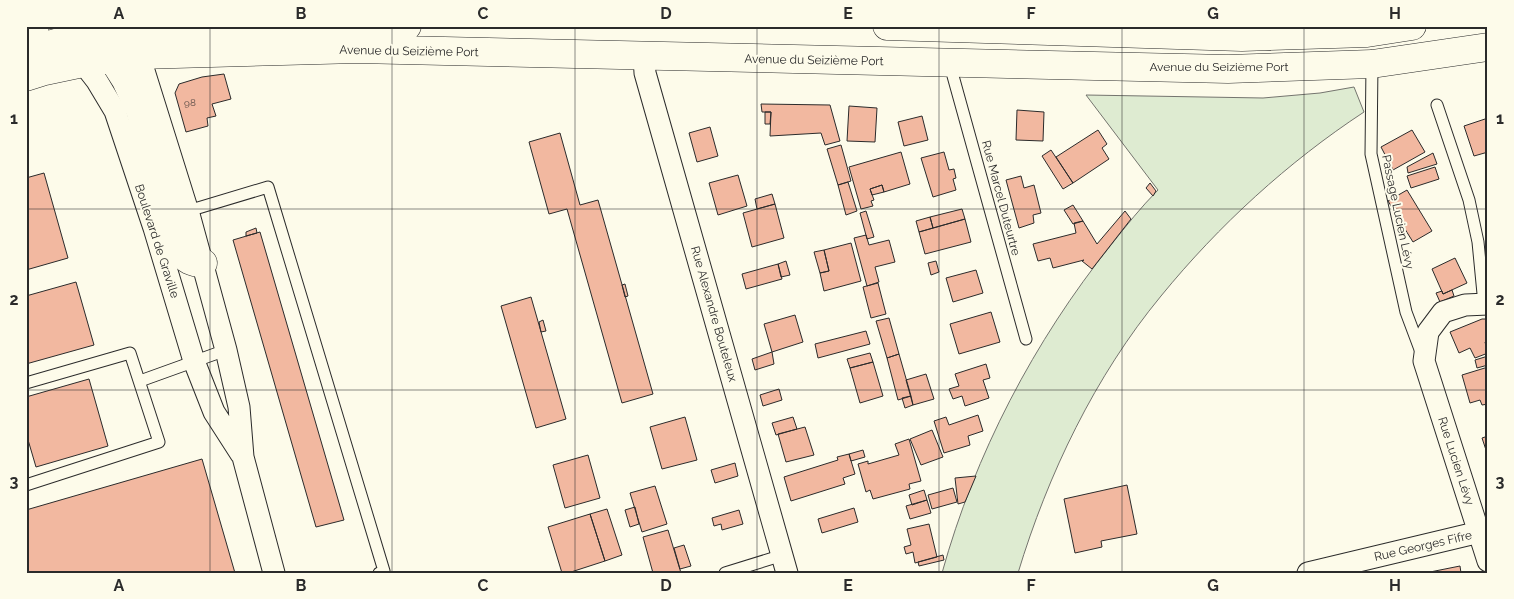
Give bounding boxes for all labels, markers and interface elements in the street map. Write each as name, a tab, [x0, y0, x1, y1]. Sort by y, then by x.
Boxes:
text: A	[114, 4, 125, 23]
text: B	[296, 4, 307, 23]
text: C	[478, 4, 489, 23]
text: D	[660, 4, 672, 23]
text: E	[843, 4, 853, 23]
text: F	[1026, 4, 1036, 23]
text: G	[1207, 4, 1219, 23]
text: H	[1389, 4, 1401, 23]
street label: Avenue du Seizième Port	[339, 43, 479, 59]
street label: Avenue du Seizième Port	[744, 52, 884, 68]
street label: Avenue du Seizième Port	[1149, 60, 1289, 74]
house number: 98	[184, 97, 196, 108]
text: 1	[10, 109, 18, 128]
text: 1	[1496, 109, 1504, 128]
street label: Rue Marcel Duteurtre	[979, 139, 1023, 257]
street label: Passage Lucien Lévy	[1379, 153, 1417, 271]
street label: Boulevard de Graville	[132, 182, 182, 300]
street label: Rue Alexandre Bouteleux	[688, 244, 740, 384]
text: 2	[9, 290, 19, 309]
text: 2	[1495, 290, 1505, 309]
street label: Rue Lucien Lévy	[1435, 415, 1477, 507]
text: 3	[10, 472, 19, 491]
text: 3	[1496, 472, 1505, 491]
street label: Rue Georges Fifre	[1373, 528, 1473, 564]
text: A	[114, 576, 125, 595]
text: B	[296, 576, 307, 595]
text: C	[478, 576, 489, 595]
text: D	[660, 576, 672, 595]
text: E	[843, 576, 853, 595]
text: F	[1026, 576, 1036, 595]
text: G	[1207, 576, 1219, 595]
text: H	[1389, 576, 1401, 595]

